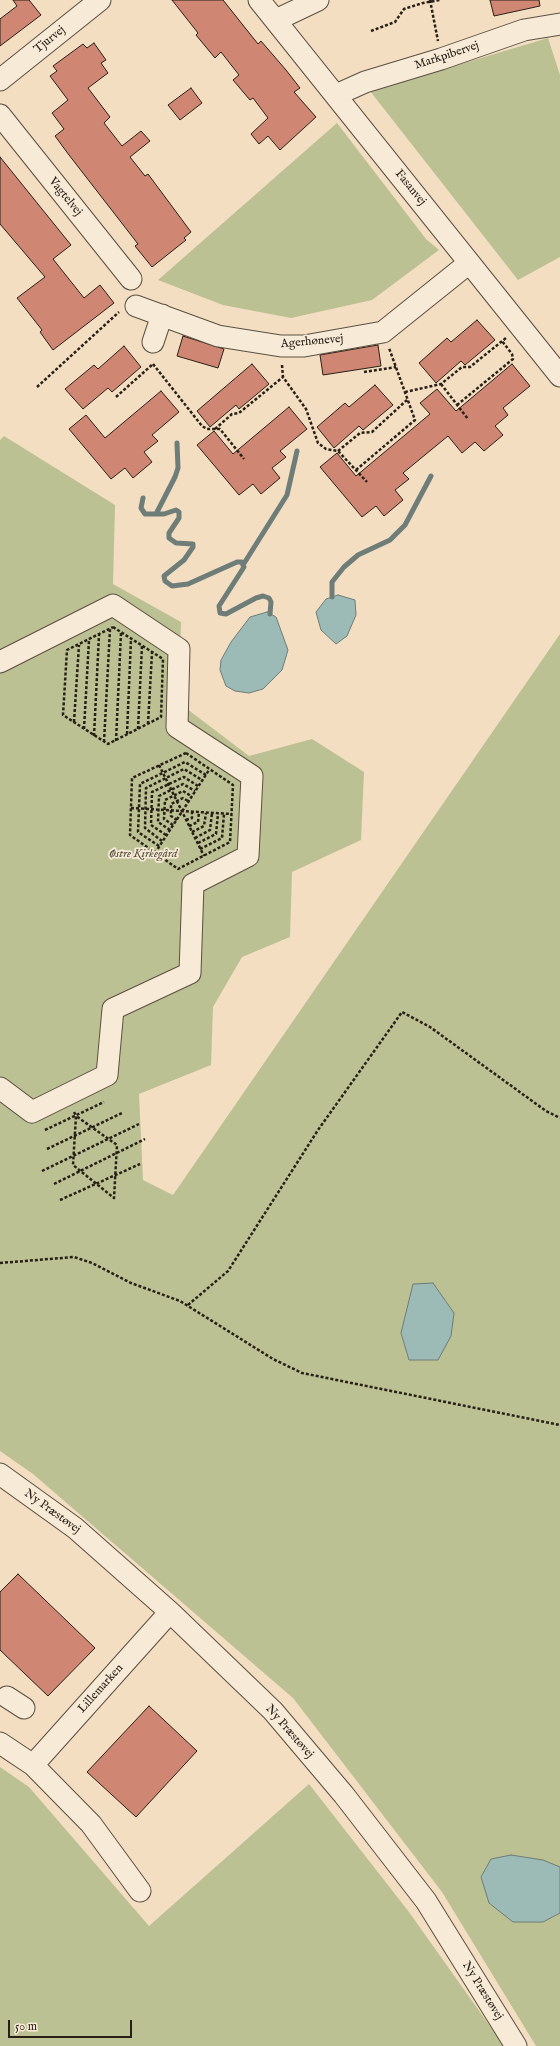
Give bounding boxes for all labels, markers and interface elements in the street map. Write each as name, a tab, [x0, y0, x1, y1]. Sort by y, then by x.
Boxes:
street label: Tjurvej	[32, 23, 68, 57]
street label: Markpibervej	[413, 39, 481, 73]
street label: Fasanvej	[391, 167, 429, 209]
street label: Vagtelvej	[45, 175, 85, 219]
street label: Agerhønevej	[280, 332, 344, 352]
park label: Østre Kirkegård	[109, 848, 177, 862]
street label: Ny Præstøvej	[21, 1487, 83, 1537]
street label: Lillemarken	[75, 1662, 127, 1716]
street label: Ny Præstøvej	[262, 1702, 316, 1762]
street label: Ny Præstøvej	[458, 1959, 506, 2023]
scale bar	[10, 2012, 134, 2038]
text: 50 m	[15, 2019, 37, 2034]

